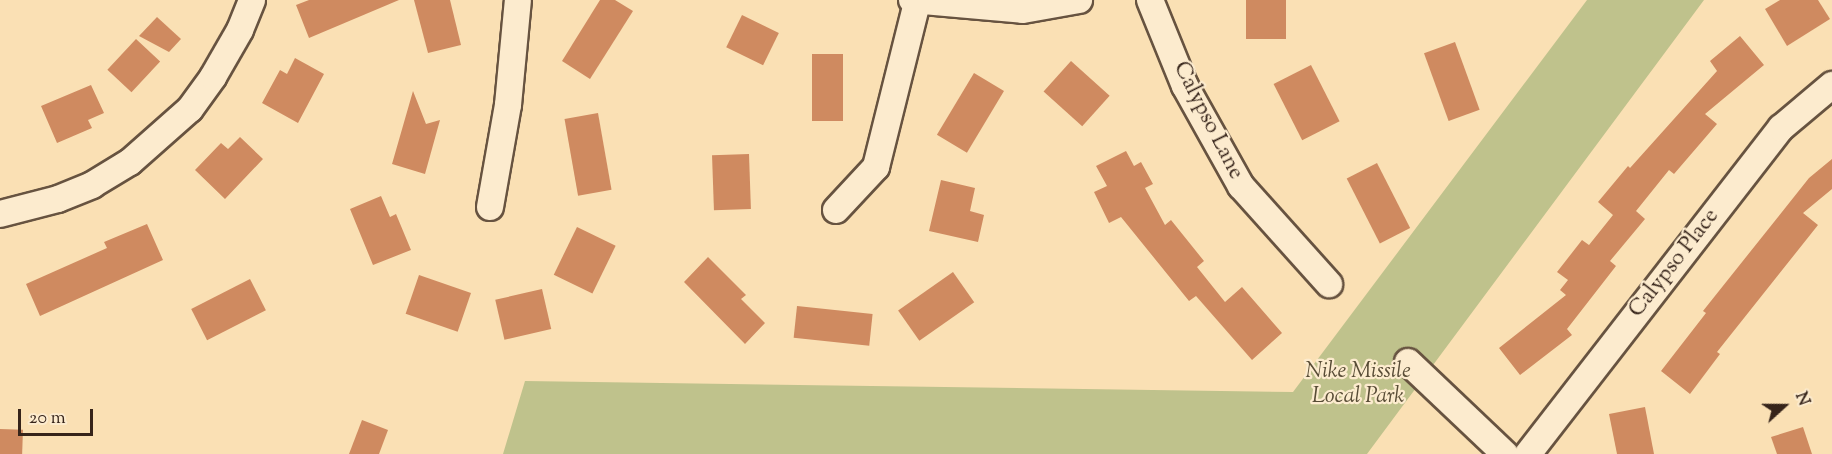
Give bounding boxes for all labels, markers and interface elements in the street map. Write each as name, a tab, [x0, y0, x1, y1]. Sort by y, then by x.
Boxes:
street label: Calypso Lane	[1166, 58, 1248, 184]
street label: Calypso Place	[1624, 204, 1726, 324]
park label: Nike Missile Local Park	[1305, 359, 1411, 410]
north arrow	[1754, 376, 1814, 436]
text: N	[1788, 389, 1814, 409]
scale bar	[21, 397, 96, 435]
text: 20 m	[29, 406, 66, 432]

